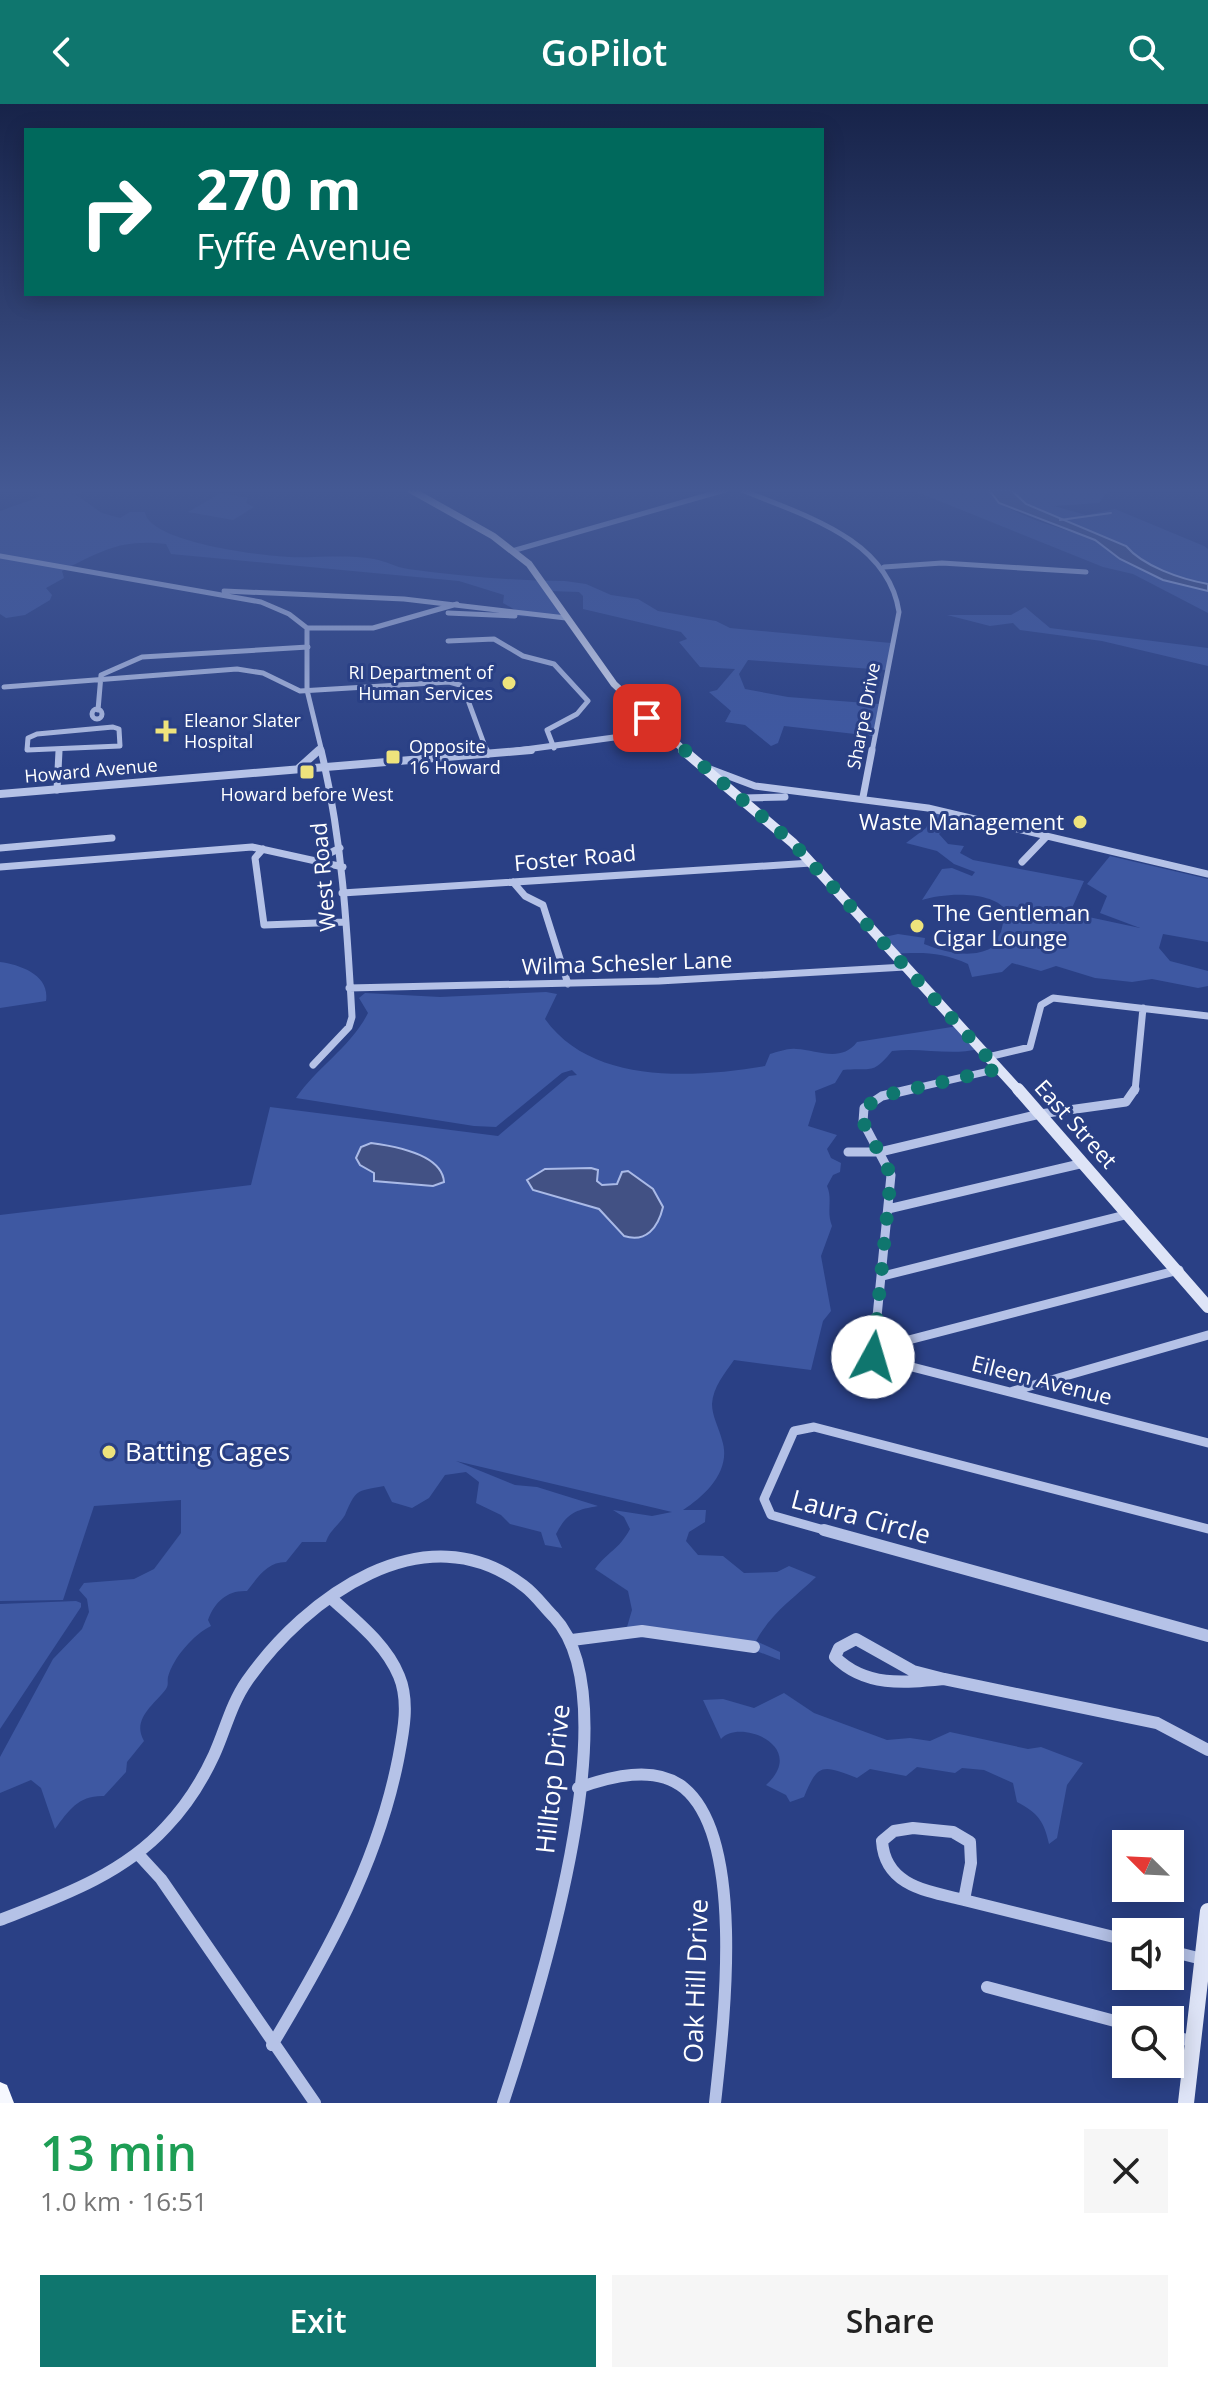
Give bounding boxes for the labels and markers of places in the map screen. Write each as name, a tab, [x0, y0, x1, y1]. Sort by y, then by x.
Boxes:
place label: RI Department of Human Services	[348, 660, 494, 705]
marker: RI Department of Human Services	[500, 674, 518, 692]
pin	[613, 684, 681, 752]
place label: Eleanor Slater Hospital	[184, 708, 301, 753]
marker: Eleanor Slater Hospital	[155, 720, 177, 742]
place label: Opposite 16 Howard	[409, 734, 501, 779]
marker: Opposite 16 Howard	[384, 748, 402, 766]
marker: Howard before West	[298, 763, 316, 781]
place label: Howard before West	[221, 782, 393, 806]
place label: Waste Management	[859, 806, 1064, 836]
marker: Waste Management	[1071, 813, 1089, 831]
place label: The Gentleman Cigar Lounge	[933, 897, 1090, 952]
marker: The Gentleman Cigar Lounge	[908, 917, 926, 935]
place label: Batting Cages	[125, 1433, 290, 1469]
marker: Batting Cages	[100, 1443, 118, 1461]

